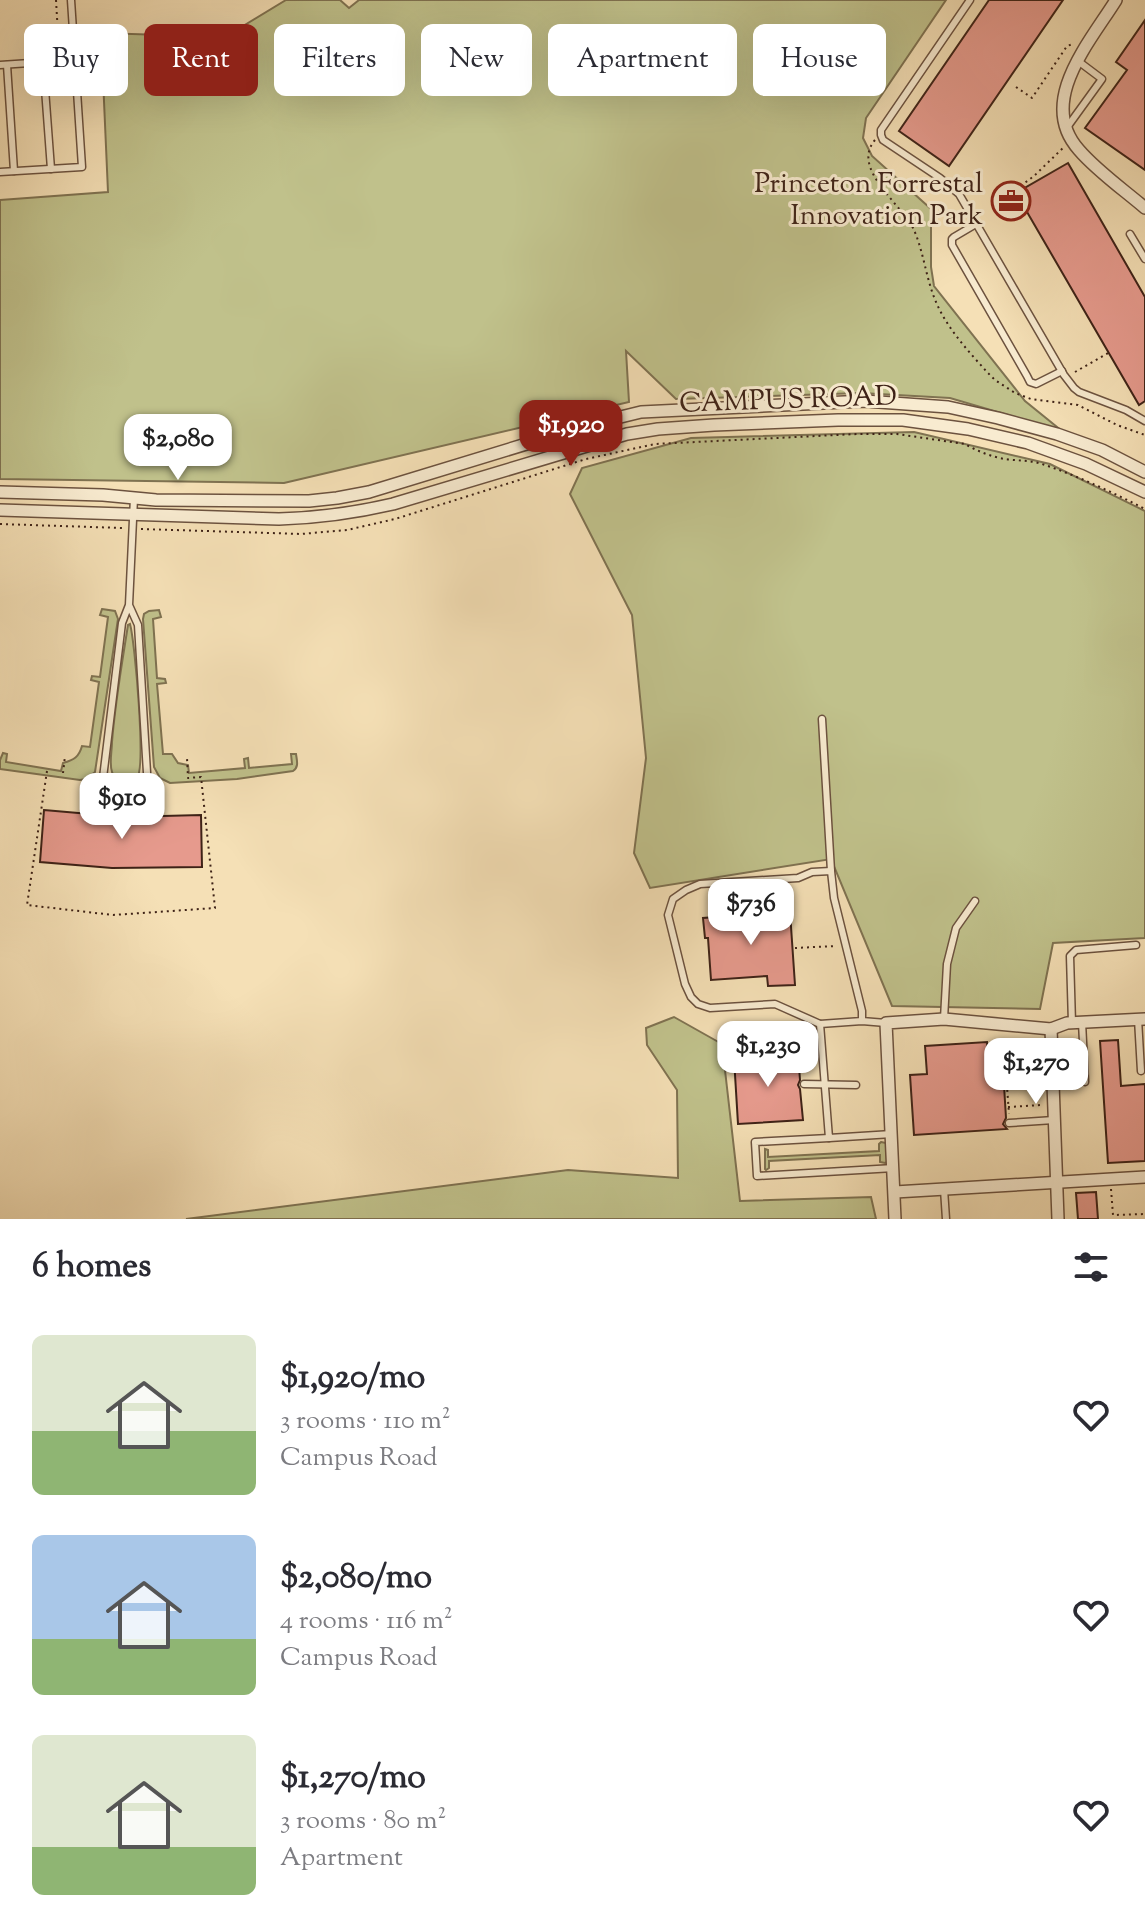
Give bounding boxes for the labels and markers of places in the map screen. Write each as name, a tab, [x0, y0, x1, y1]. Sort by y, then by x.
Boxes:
place label: Princeton Forrestal Innovation Park	[754, 165, 983, 237]
office icon: Princeton Forrestal Innovation Park	[990, 180, 1032, 222]
pin: $1,920	[506, 400, 636, 468]
pin: $2,080	[113, 414, 243, 482]
pin: $910	[75, 773, 169, 841]
pin: $736	[704, 879, 798, 947]
pin: $1,230	[703, 1021, 833, 1089]
pin: $1,270	[971, 1038, 1101, 1106]

